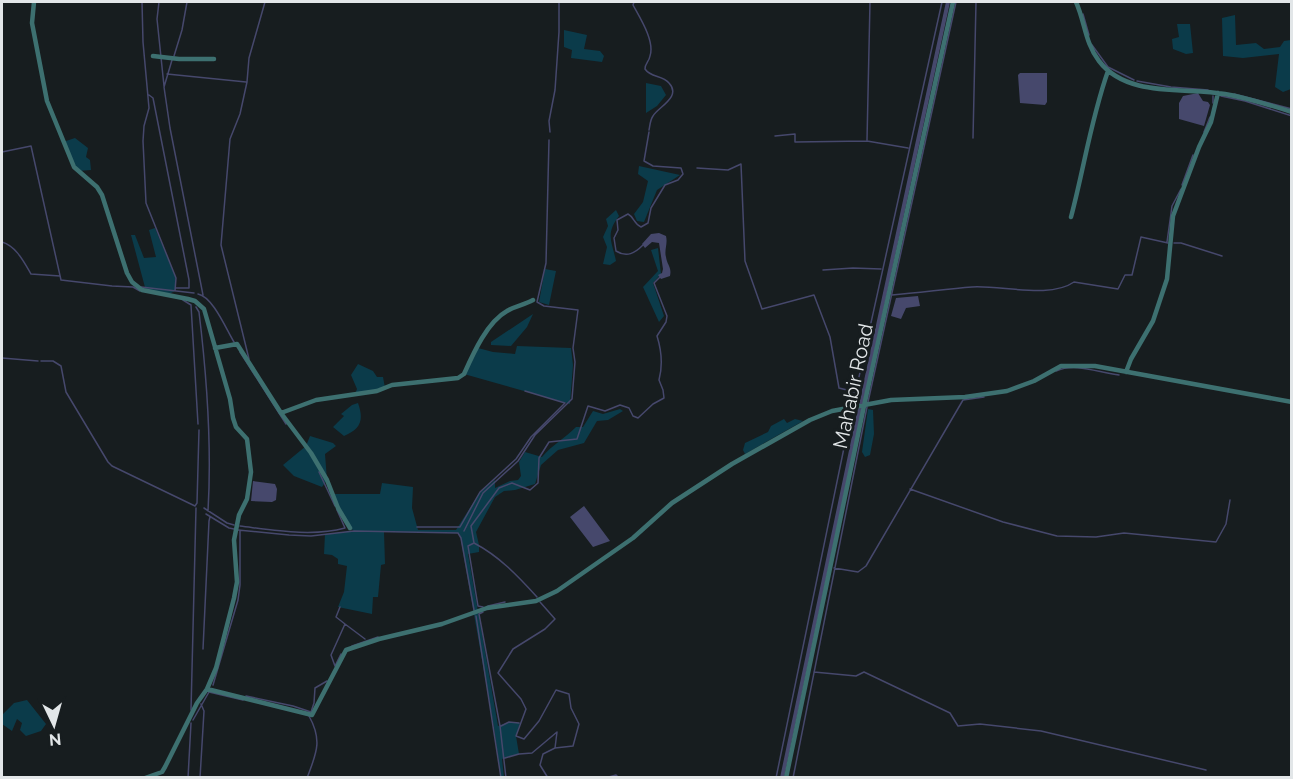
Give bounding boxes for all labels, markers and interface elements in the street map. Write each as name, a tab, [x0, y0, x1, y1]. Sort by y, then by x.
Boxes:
street label: Mahabir Road	[828, 321, 878, 451]
north arrow	[24, 695, 84, 755]
text: N	[48, 729, 62, 749]

